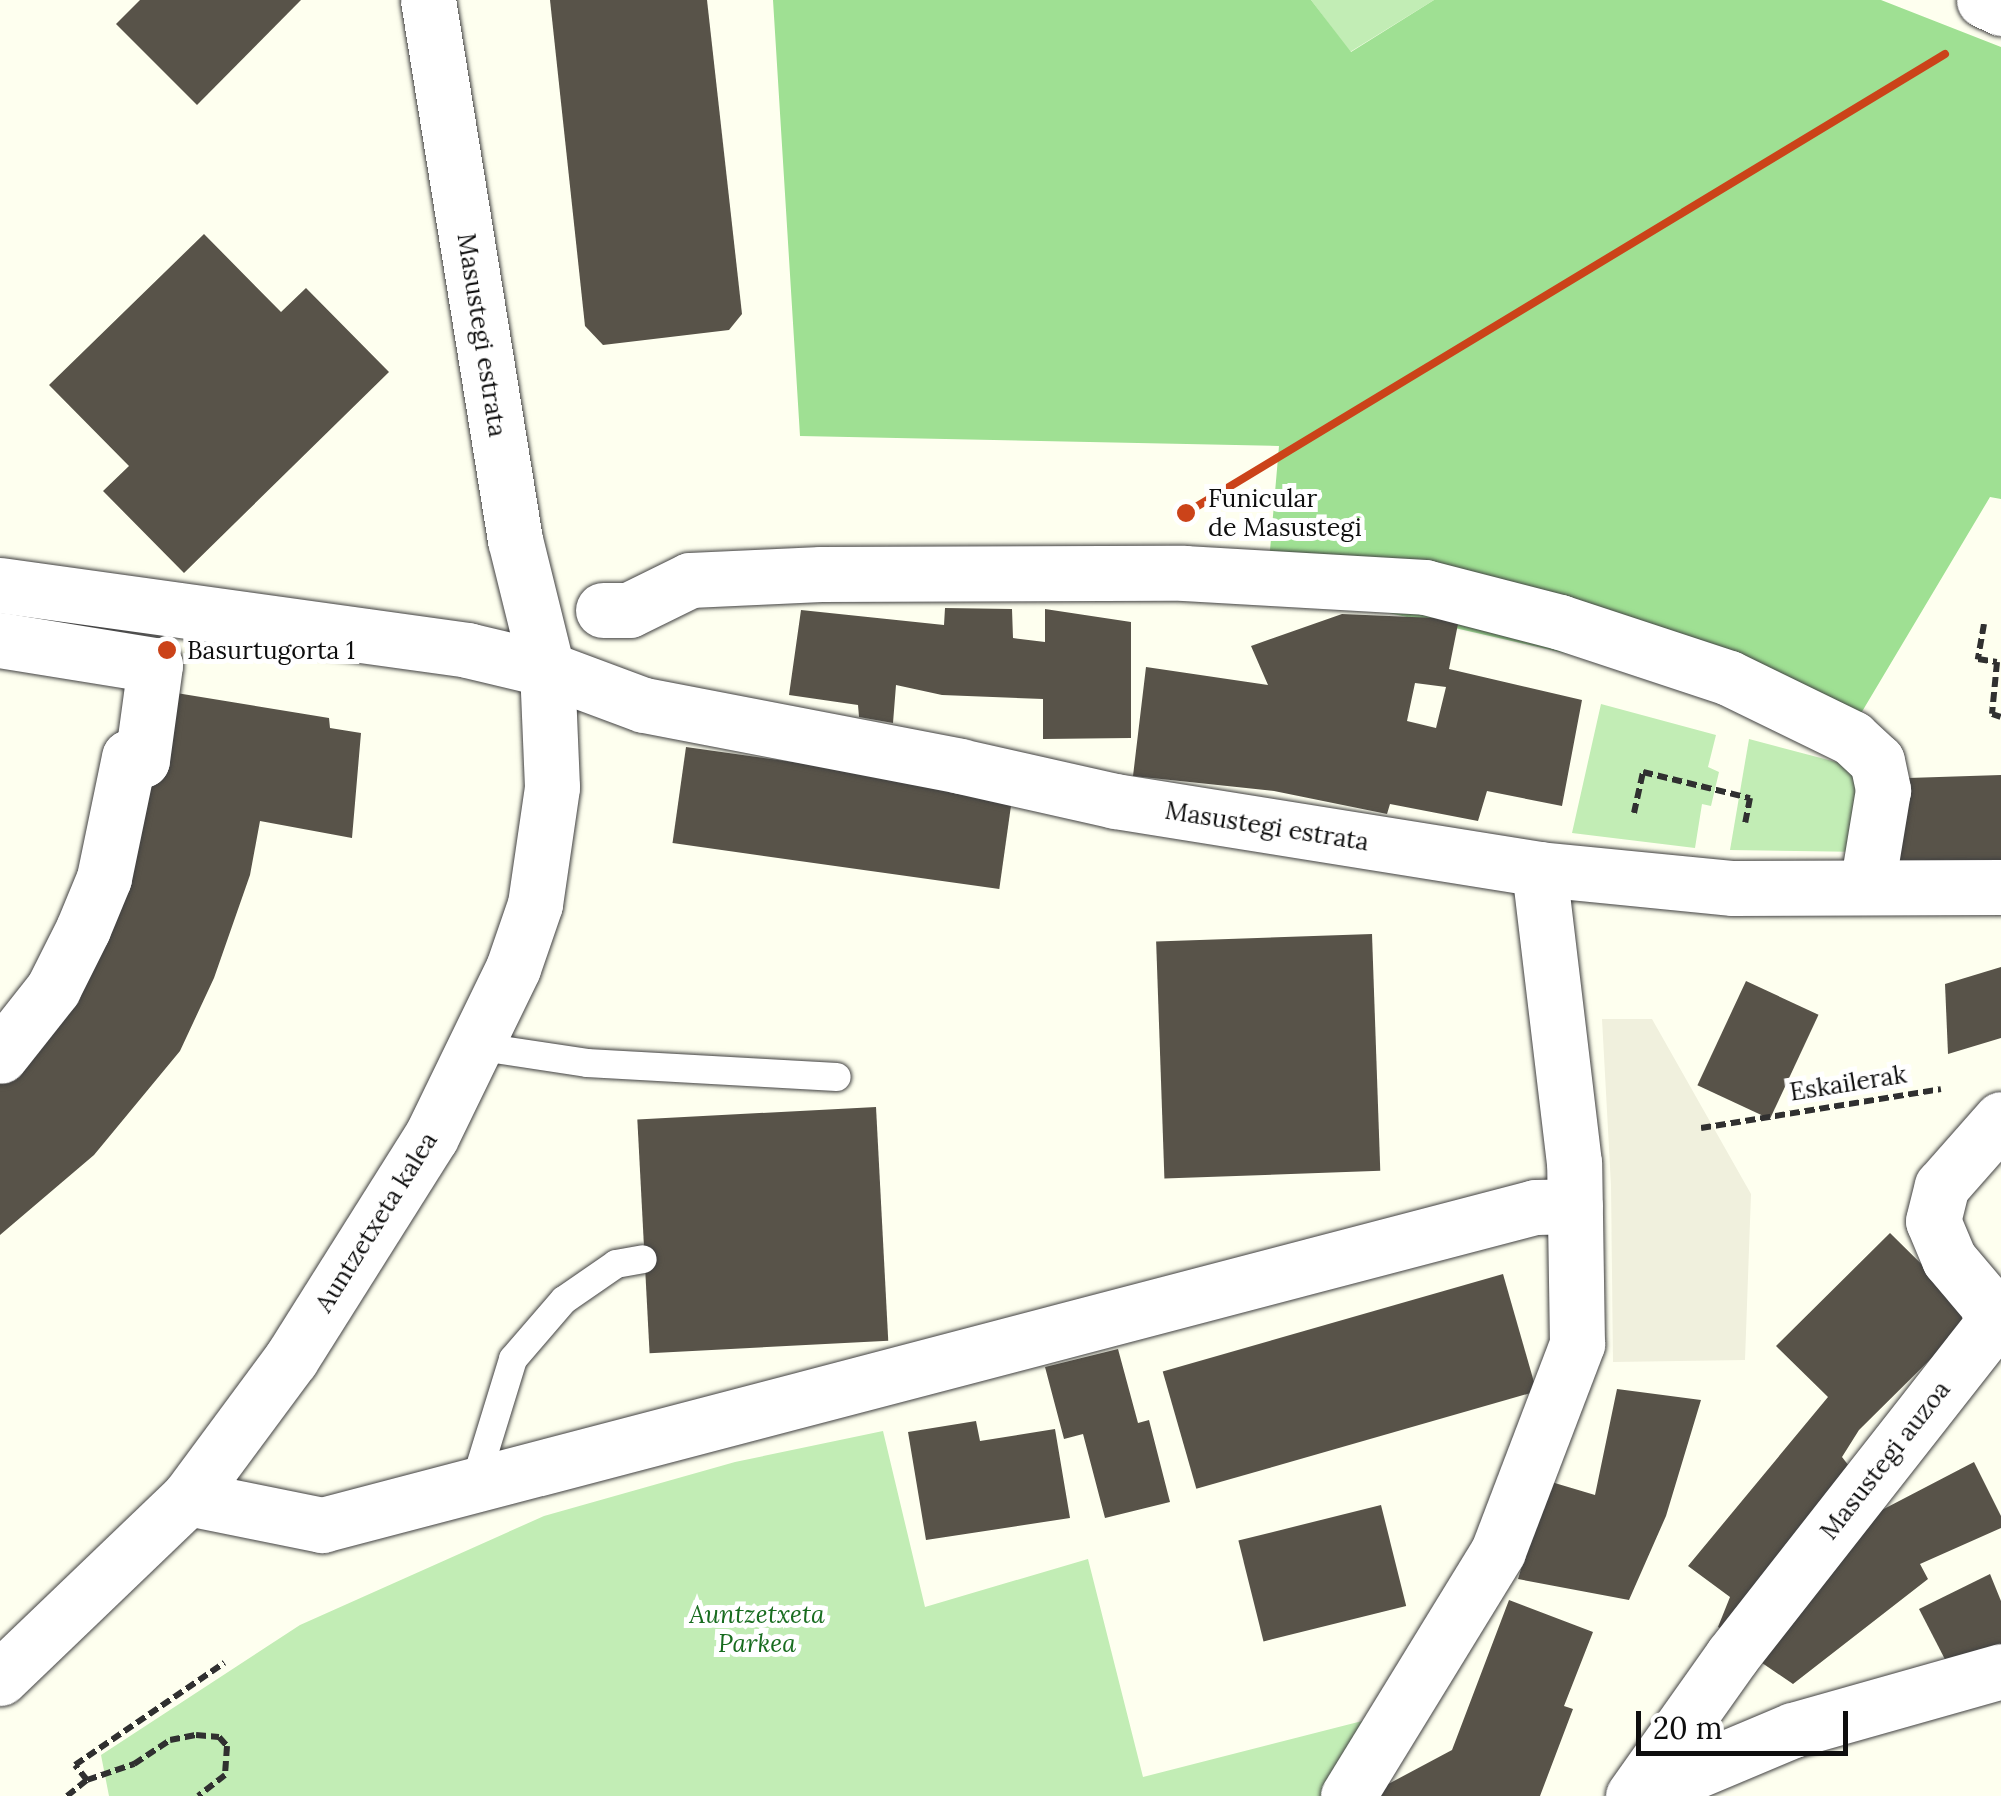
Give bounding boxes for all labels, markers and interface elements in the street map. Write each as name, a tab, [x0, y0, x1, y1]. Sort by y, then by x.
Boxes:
street label: Masustegi estrata	[451, 231, 513, 439]
place label: Funicular de Masustegi	[1208, 484, 1362, 543]
marker: Funicular de Masustegi	[1173, 500, 1199, 526]
place label: Basurtugorta 1	[187, 635, 355, 665]
marker: Basurtugorta 1	[156, 639, 178, 661]
street label: Masustegi estrata	[1163, 795, 1371, 857]
street label: Eskailerak	[1787, 1059, 1909, 1107]
street label: Auntzetxeta kalea	[309, 1127, 443, 1317]
street label: Masustegi auzoa	[1814, 1375, 1956, 1545]
park label: Auntzetxeta Parkea	[689, 1600, 825, 1659]
scale bar	[1641, 1691, 1854, 1753]
text: 20 m	[1653, 1709, 1722, 1747]

